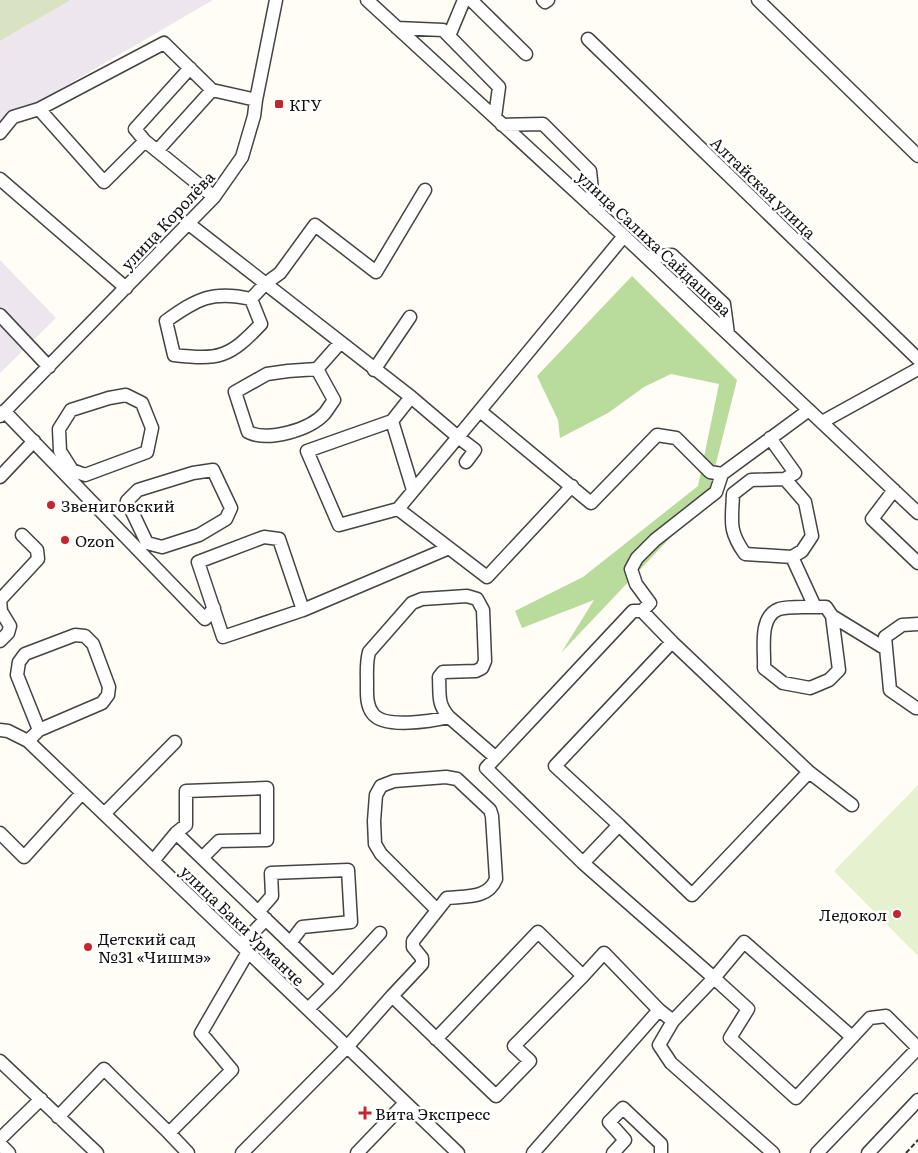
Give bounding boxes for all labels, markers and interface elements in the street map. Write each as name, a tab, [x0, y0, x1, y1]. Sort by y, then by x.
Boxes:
place label: КГУ	[289, 92, 322, 116]
marker: КГУ	[273, 98, 285, 110]
street label: Алтайская улица	[706, 130, 822, 244]
street label: улица Королёва	[115, 165, 220, 275]
street label: улица Салиха Сайдашева	[572, 165, 738, 322]
place label: Звениговский	[61, 493, 175, 517]
marker: Звениговский	[45, 499, 57, 511]
place label: Ozon	[75, 528, 115, 552]
marker: Ozon	[59, 534, 71, 546]
street label: улица Баки Урманче	[175, 859, 311, 991]
place label: Ледокол	[819, 902, 887, 926]
marker: Ледокол	[891, 908, 903, 920]
place label: Детский сад №31 «Чишмэ»	[98, 926, 211, 968]
marker: Детский сад №31 «Чишмэ»	[82, 941, 94, 953]
place label: Вита Экспресс	[375, 1101, 490, 1125]
marker: Вита Экспресс	[359, 1107, 371, 1119]

